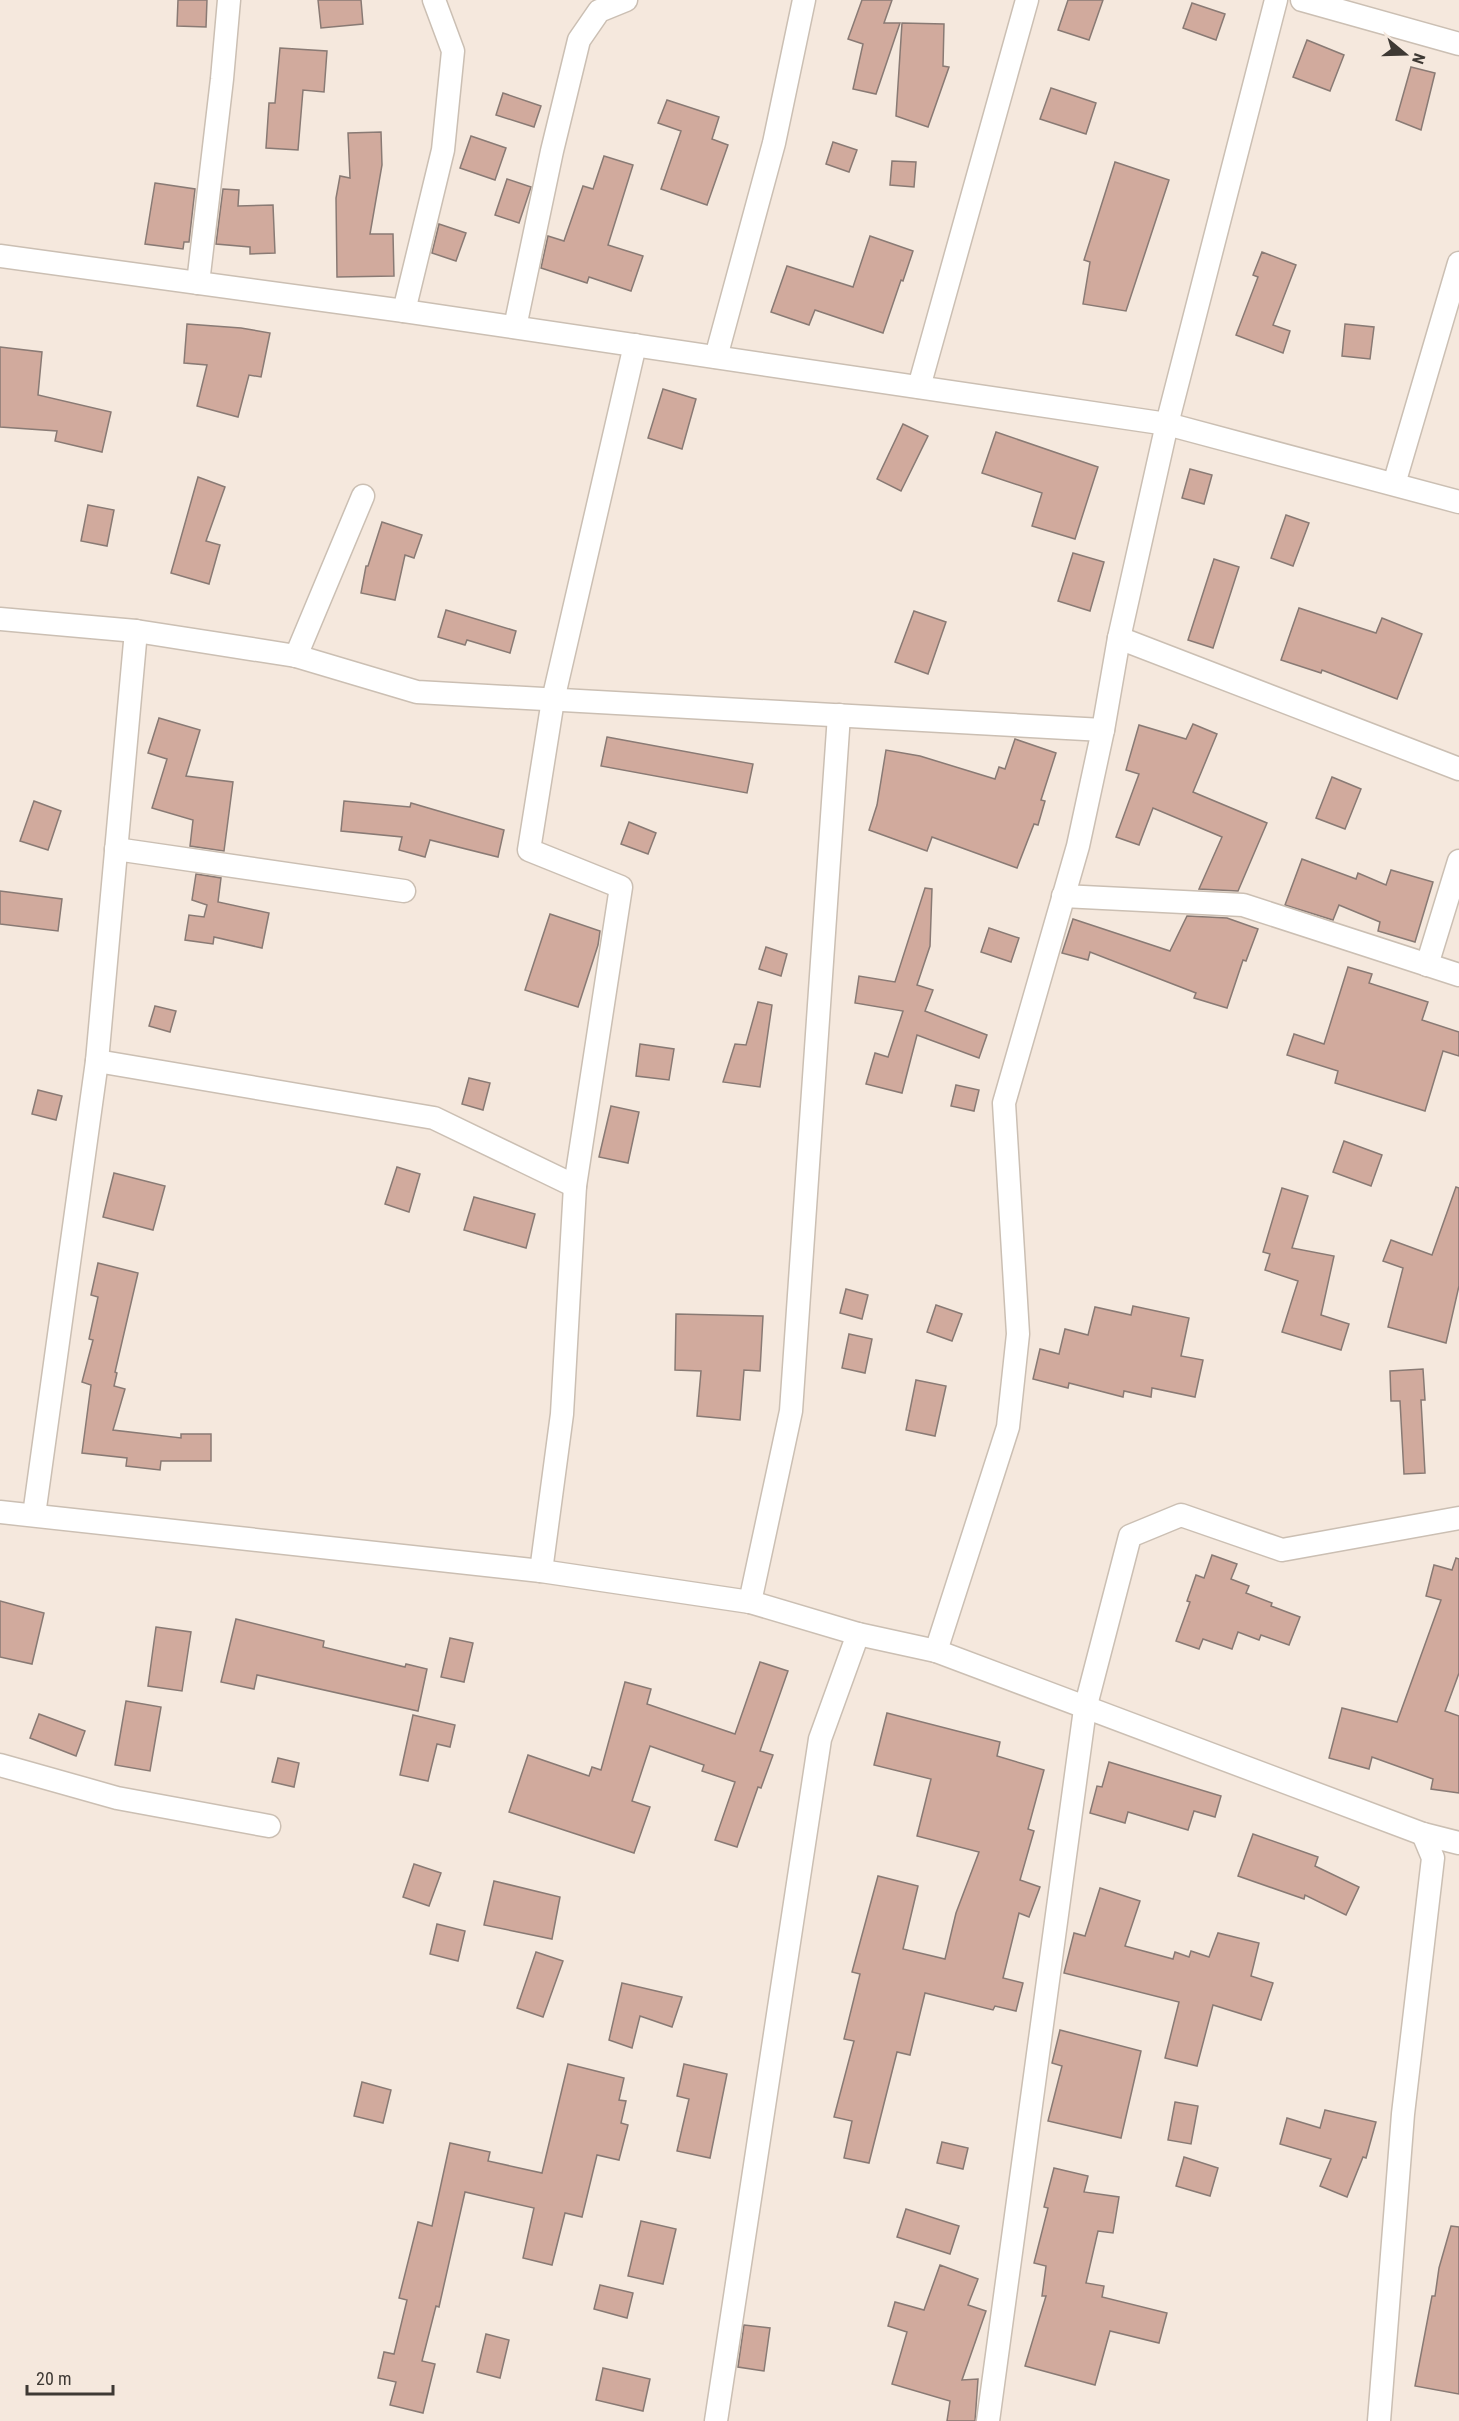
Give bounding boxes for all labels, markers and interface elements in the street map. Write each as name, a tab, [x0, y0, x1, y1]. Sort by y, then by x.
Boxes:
north arrow	[1375, 24, 1435, 84]
text: N	[1408, 51, 1429, 66]
scale bar	[27, 2358, 112, 2396]
text: 20 m	[36, 2368, 71, 2389]

